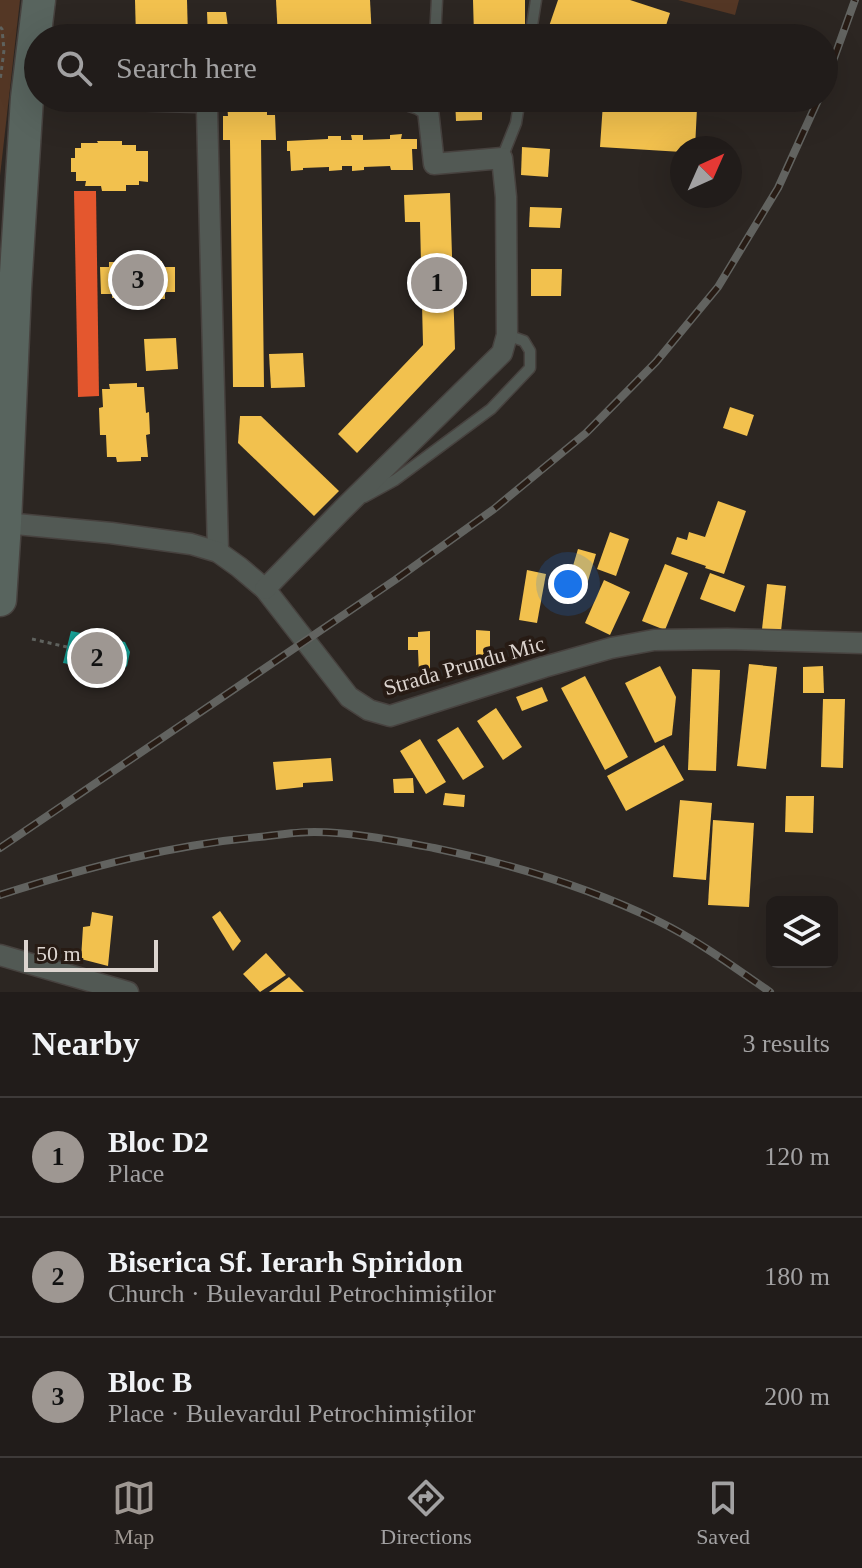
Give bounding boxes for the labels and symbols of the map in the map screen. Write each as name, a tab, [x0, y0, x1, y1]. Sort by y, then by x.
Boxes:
north arrow	[670, 136, 742, 208]
pin: 3	[112, 250, 164, 310]
pin: 1	[411, 253, 463, 313]
your location	[548, 564, 588, 604]
pin: 2	[71, 628, 123, 688]
street label: Strada Prundu Mic	[381, 630, 548, 700]
scale bar	[24, 936, 158, 972]

